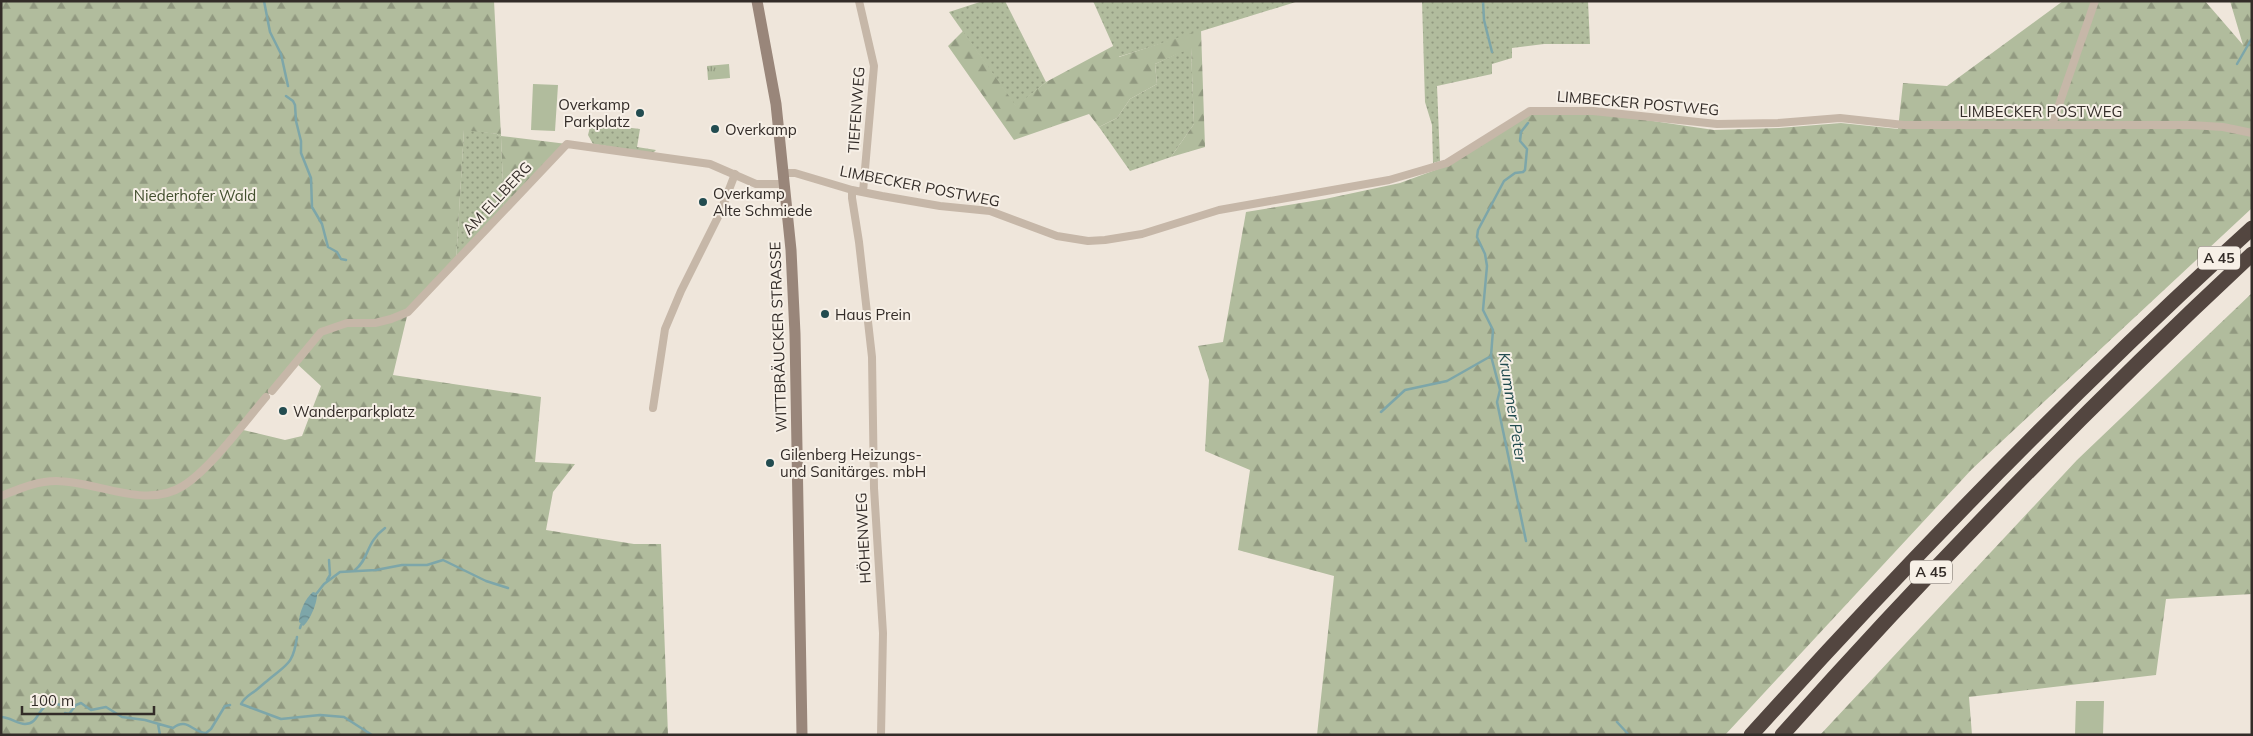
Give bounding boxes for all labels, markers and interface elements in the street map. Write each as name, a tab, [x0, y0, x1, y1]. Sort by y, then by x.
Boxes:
street label: TIEFENWEG	[844, 66, 868, 154]
street label: LIMBECKER POSTWEG	[1556, 86, 1720, 120]
place label: Overkamp Parkplatz	[558, 95, 630, 131]
street label: LIMBECKER POSTWEG	[1960, 102, 2122, 121]
marker: Overkamp Parkplatz	[634, 107, 646, 119]
place label: Overkamp	[725, 120, 797, 139]
marker: Overkamp	[709, 123, 721, 135]
street label: AM ELLBERG	[458, 157, 536, 239]
street label: LIMBECKER POSTWEG	[838, 161, 1002, 211]
place label: Overkamp Alte Schmiede	[713, 184, 812, 220]
park label: Niederhofer Wald	[134, 186, 256, 205]
marker: Overkamp Alte Schmiede	[697, 196, 709, 208]
street label: WITTBRÄUCKER STRASSE	[765, 241, 791, 433]
road number: A 45	[2198, 247, 2240, 270]
place label: Haus Prein	[835, 305, 911, 324]
marker: Haus Prein	[819, 308, 831, 320]
water label: Krummer Peter	[1494, 351, 1532, 464]
place label: Wanderparkplatz	[293, 402, 415, 421]
marker: Wanderparkplatz	[277, 405, 289, 417]
place label: Gilenberg Heizungs- und Sanitärges. mbH	[780, 445, 926, 481]
marker: Gilenberg Heizungs- und Sanitärges. mbH	[764, 457, 776, 469]
street label: HÖHENWEG	[851, 492, 875, 584]
road number: A 45	[1910, 560, 1952, 584]
scale bar	[22, 684, 155, 716]
text: 100 m	[30, 691, 74, 710]

